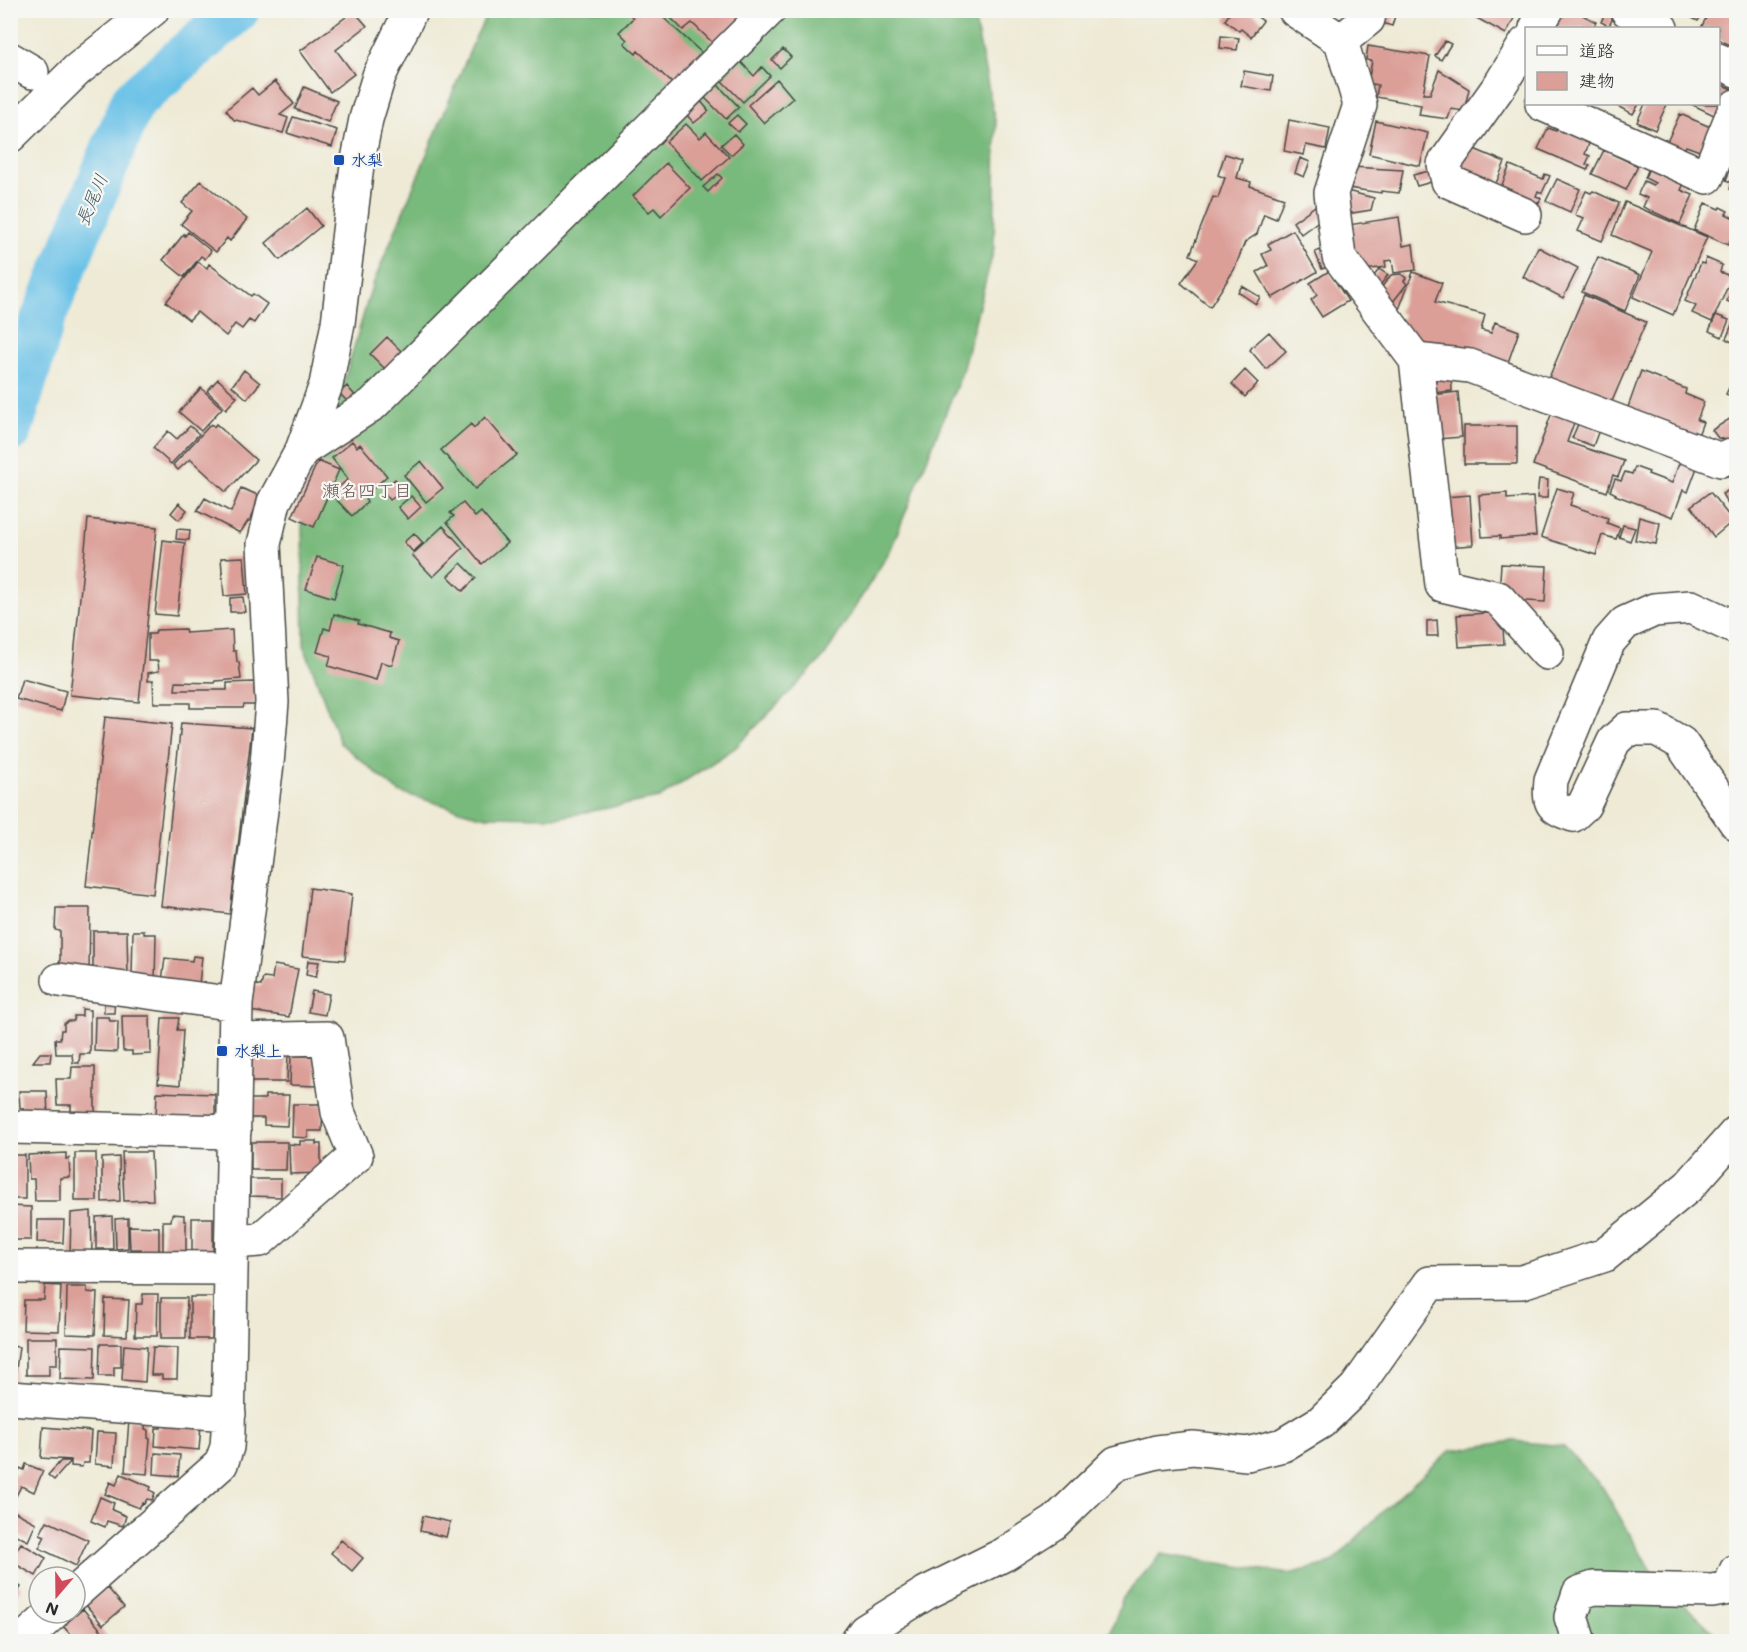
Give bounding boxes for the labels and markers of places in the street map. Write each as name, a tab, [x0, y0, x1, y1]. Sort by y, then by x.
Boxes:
place label: 水梨	[351, 149, 383, 170]
marker: 水梨	[332, 153, 346, 167]
place label: 水梨上	[234, 1040, 282, 1061]
marker: 水梨上	[215, 1044, 229, 1058]

